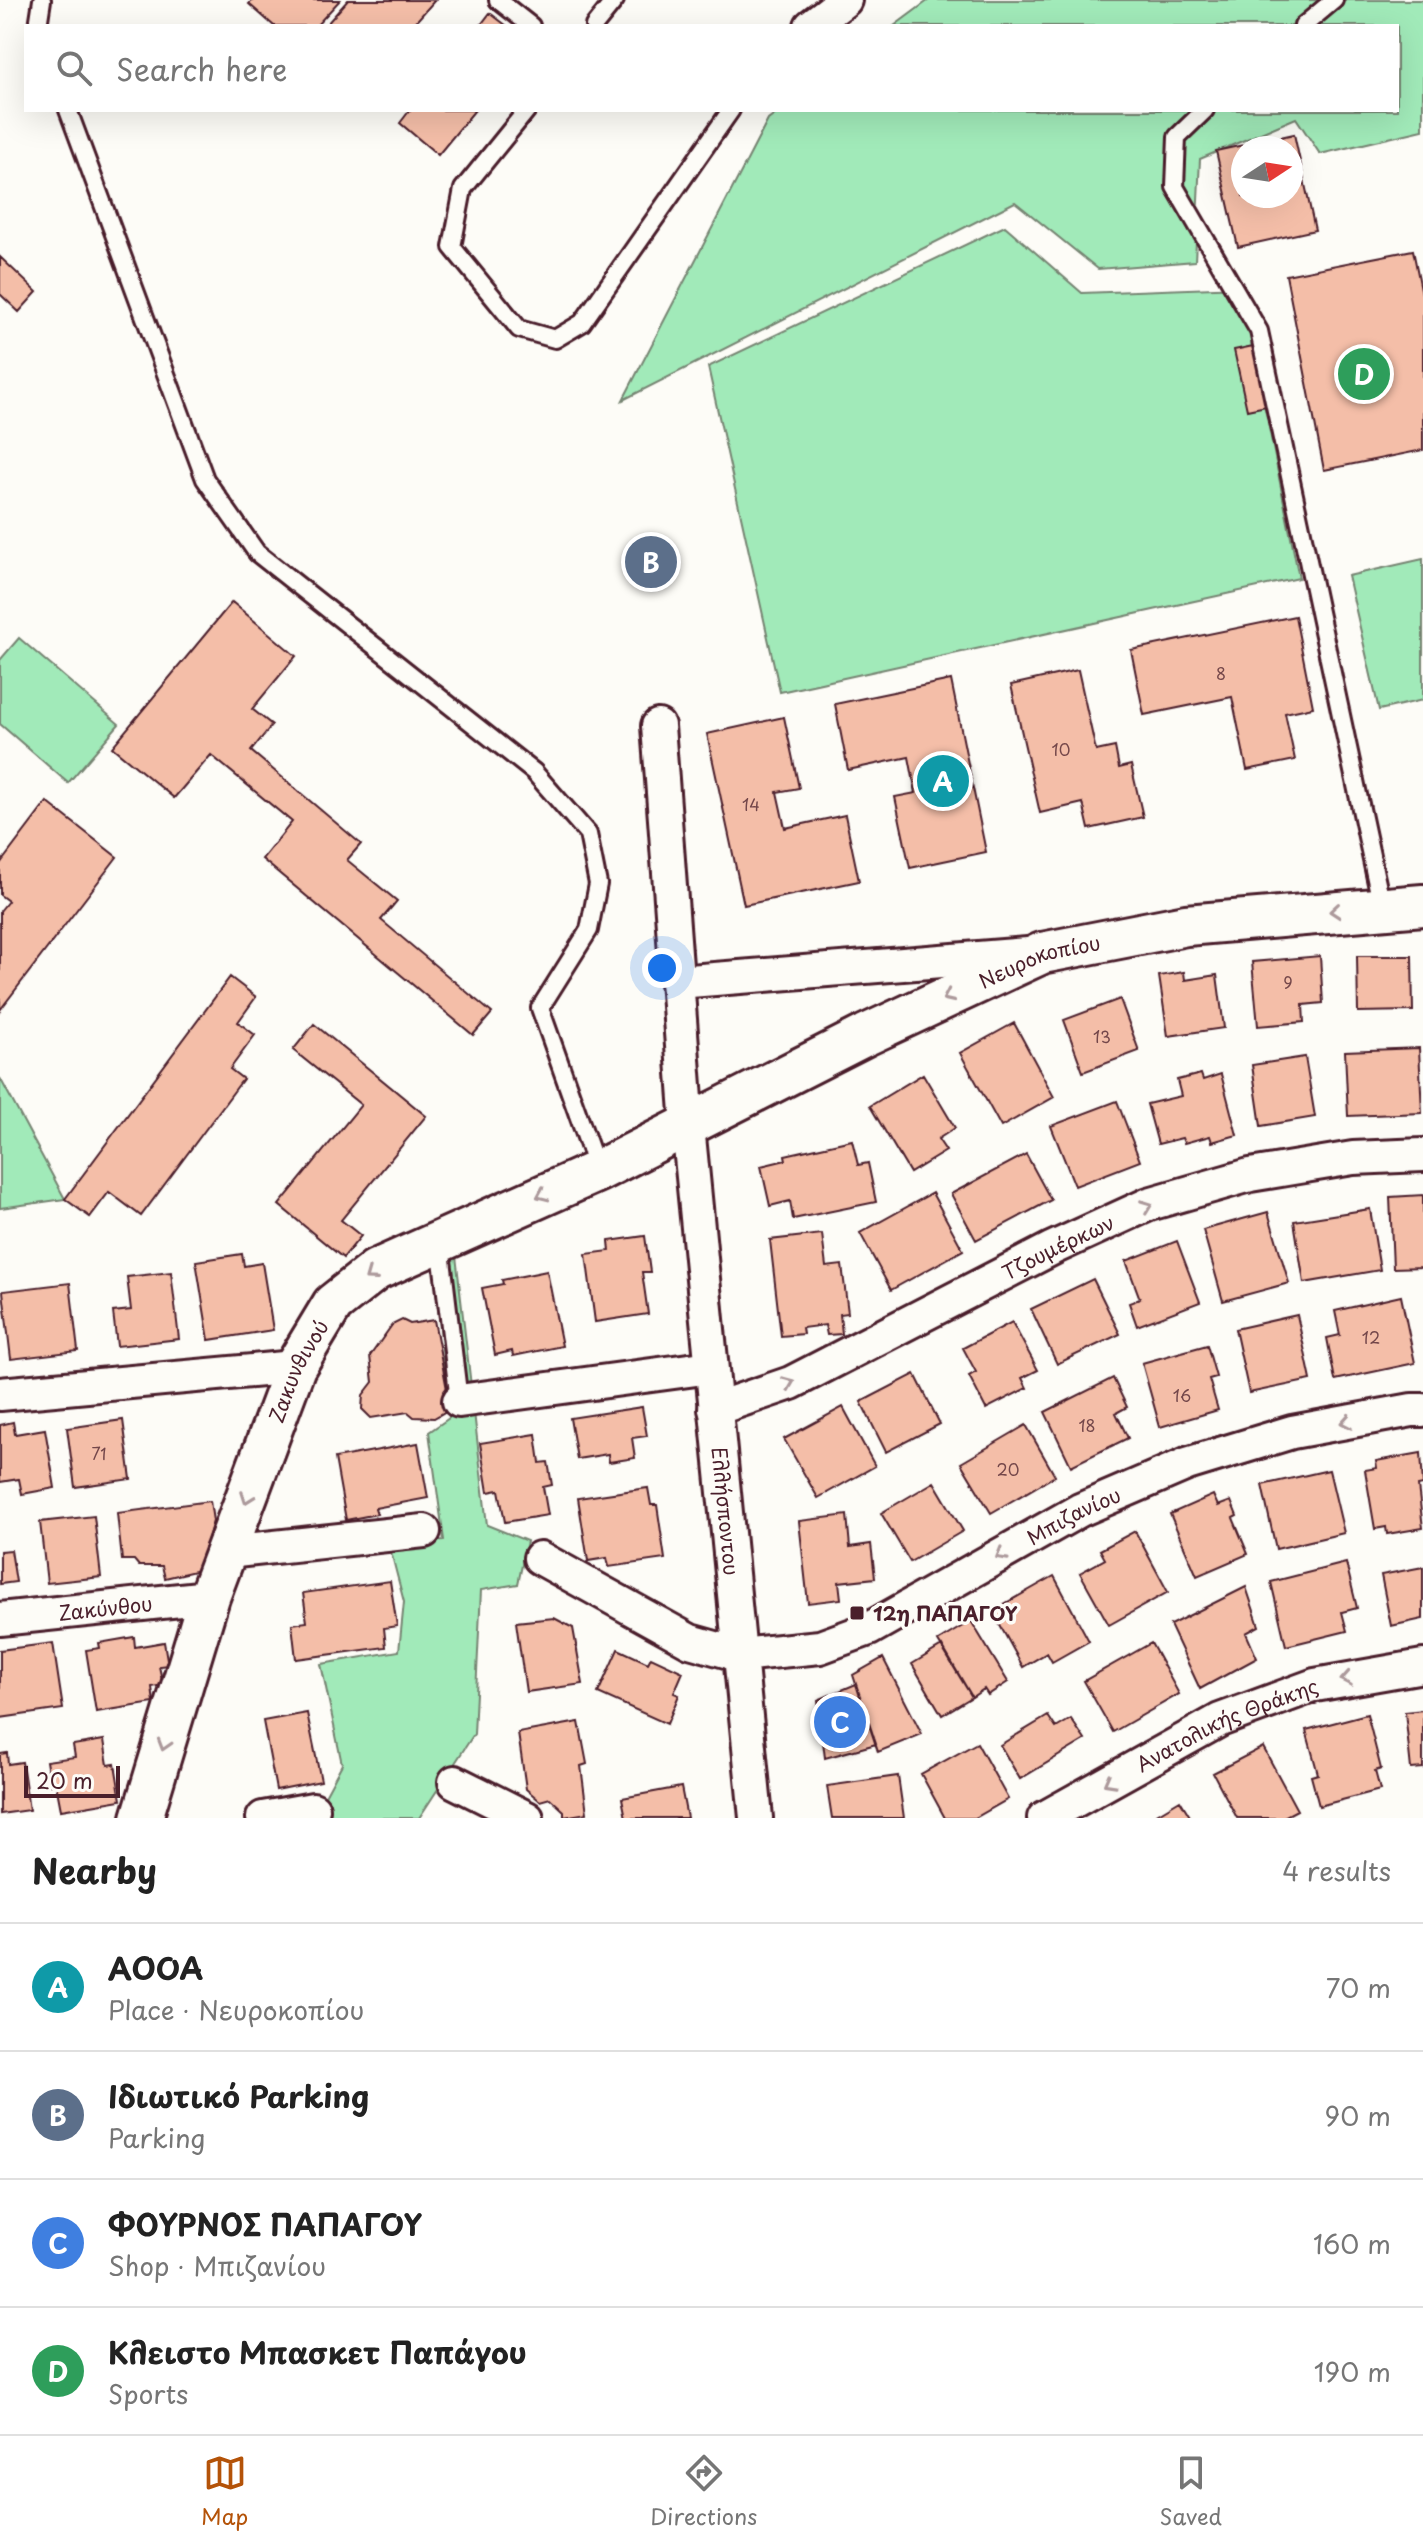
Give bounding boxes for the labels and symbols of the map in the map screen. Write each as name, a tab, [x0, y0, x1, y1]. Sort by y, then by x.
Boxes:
north arrow	[1231, 136, 1303, 208]
pin: D	[1338, 344, 1390, 404]
pin: B	[625, 532, 677, 592]
house number: 8	[1216, 661, 1226, 685]
house number: 10	[1052, 737, 1070, 761]
pin: A	[917, 751, 969, 811]
house number: 14	[742, 792, 760, 816]
one-way arrow	[1328, 903, 1341, 920]
street label: Νευροκοπίου	[974, 927, 1103, 996]
your location	[642, 948, 682, 988]
house number: 9	[1283, 970, 1293, 994]
one-way arrow	[941, 987, 956, 1003]
house number: 13	[1093, 1024, 1111, 1048]
one-way arrow	[536, 1186, 550, 1202]
one-way arrow	[1139, 1199, 1153, 1216]
street label: Τζουμέρκων	[996, 1207, 1119, 1287]
one-way arrow	[364, 1266, 379, 1280]
street label: Ζακυνθινού	[261, 1314, 335, 1427]
house number: 12	[1362, 1325, 1380, 1349]
one-way arrow	[780, 1377, 795, 1393]
house number: 16	[1173, 1383, 1191, 1407]
house number: 18	[1078, 1413, 1096, 1437]
one-way arrow	[1339, 1413, 1353, 1430]
house number: 71	[92, 1441, 107, 1465]
street label: Ελλήσποντου	[705, 1445, 747, 1577]
house number: 20	[997, 1457, 1019, 1481]
street label: Μπιζανίου	[1021, 1479, 1125, 1552]
one-way arrow	[240, 1490, 257, 1504]
one-way arrow	[995, 1545, 1010, 1561]
street label: Ζακύνθου	[57, 1588, 154, 1628]
place label: 12η ΠΑΠΑΓΟΥ	[873, 1598, 1018, 1628]
marker: 12η ΠΑΠΑΓΟΥ	[848, 1604, 866, 1622]
street label: Ανατολικής Θράκης	[1130, 1670, 1322, 1779]
one-way arrow	[1339, 1670, 1353, 1687]
pin: C	[814, 1692, 866, 1752]
one-way arrow	[157, 1737, 173, 1751]
scale bar	[24, 1762, 120, 1798]
one-way arrow	[1103, 1772, 1118, 1788]

